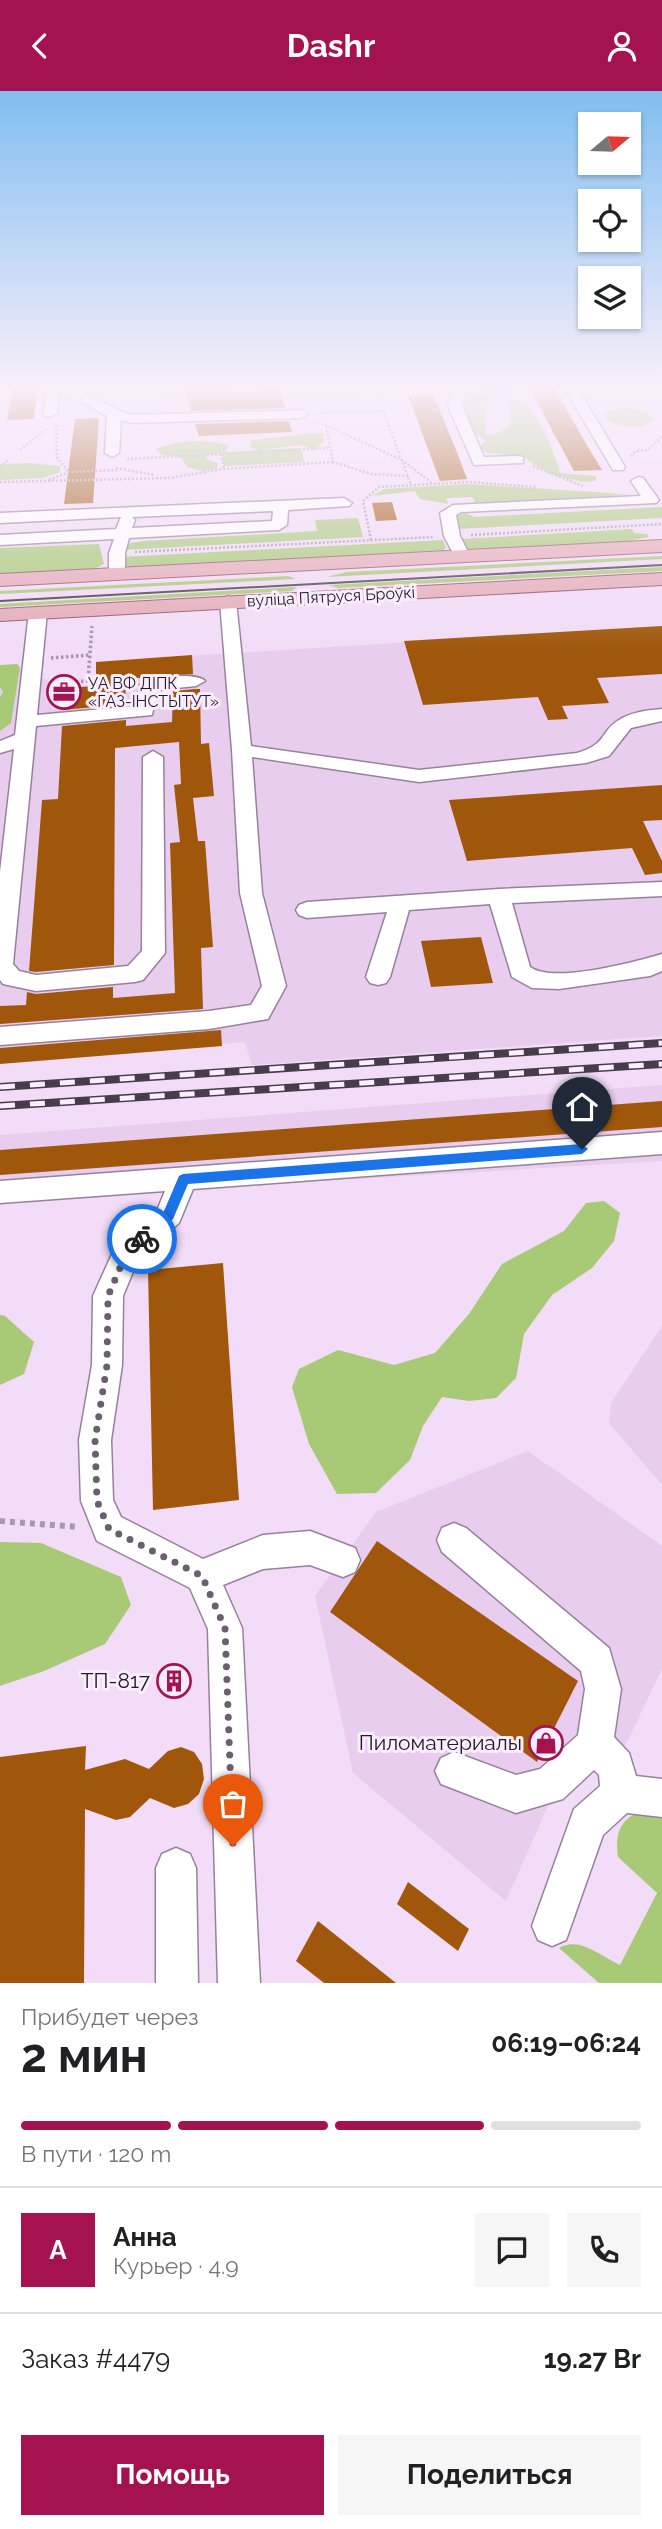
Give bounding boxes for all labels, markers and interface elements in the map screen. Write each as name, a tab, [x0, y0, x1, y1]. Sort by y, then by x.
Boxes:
icon: back	[21, 27, 59, 65]
text: Dashr	[287, 27, 375, 64]
icon: person	[603, 27, 641, 65]
north arrow	[578, 112, 640, 175]
map controls	[578, 112, 641, 329]
button: locate	[578, 189, 641, 252]
button: layers	[578, 266, 641, 329]
street label: вуліца Пятруся Броўкі	[246, 583, 416, 610]
office icon: УА ВФ ДІПК «ГАЗ-ІНСТЫТУТ»	[45, 673, 83, 711]
place label: УА ВФ ДІПК «ГАЗ-ІНСТЫТУТ»	[88, 674, 219, 711]
pin	[552, 1077, 612, 1149]
icon: home	[563, 1088, 601, 1126]
courier	[107, 1204, 177, 1274]
icon: bike	[123, 1220, 161, 1258]
building icon: ТП-817	[155, 1662, 193, 1700]
place label: ТП-817	[81, 1668, 151, 1693]
shop icon: Пиломатериалы	[527, 1724, 565, 1762]
place label: Пиломатериалы	[359, 1730, 522, 1755]
pin	[203, 1774, 263, 1846]
icon: bag	[214, 1785, 252, 1823]
text: Прибудет через	[21, 2003, 199, 2030]
text: 06:19–06:24	[491, 2028, 641, 2058]
text: 2 мин	[21, 2029, 148, 2083]
text: В пути · 120 m	[21, 2140, 171, 2167]
button: chat	[475, 2213, 549, 2287]
button: phone	[567, 2213, 641, 2287]
text: Анна	[113, 2222, 177, 2252]
text: А	[49, 2235, 67, 2265]
text: Курьер · 4.9	[113, 2252, 239, 2279]
text: Заказ #4479	[21, 2344, 170, 2374]
text: 19.27 Br	[544, 2344, 641, 2374]
button: Помощь	[21, 2435, 324, 2515]
button: Поделиться	[338, 2435, 641, 2515]

